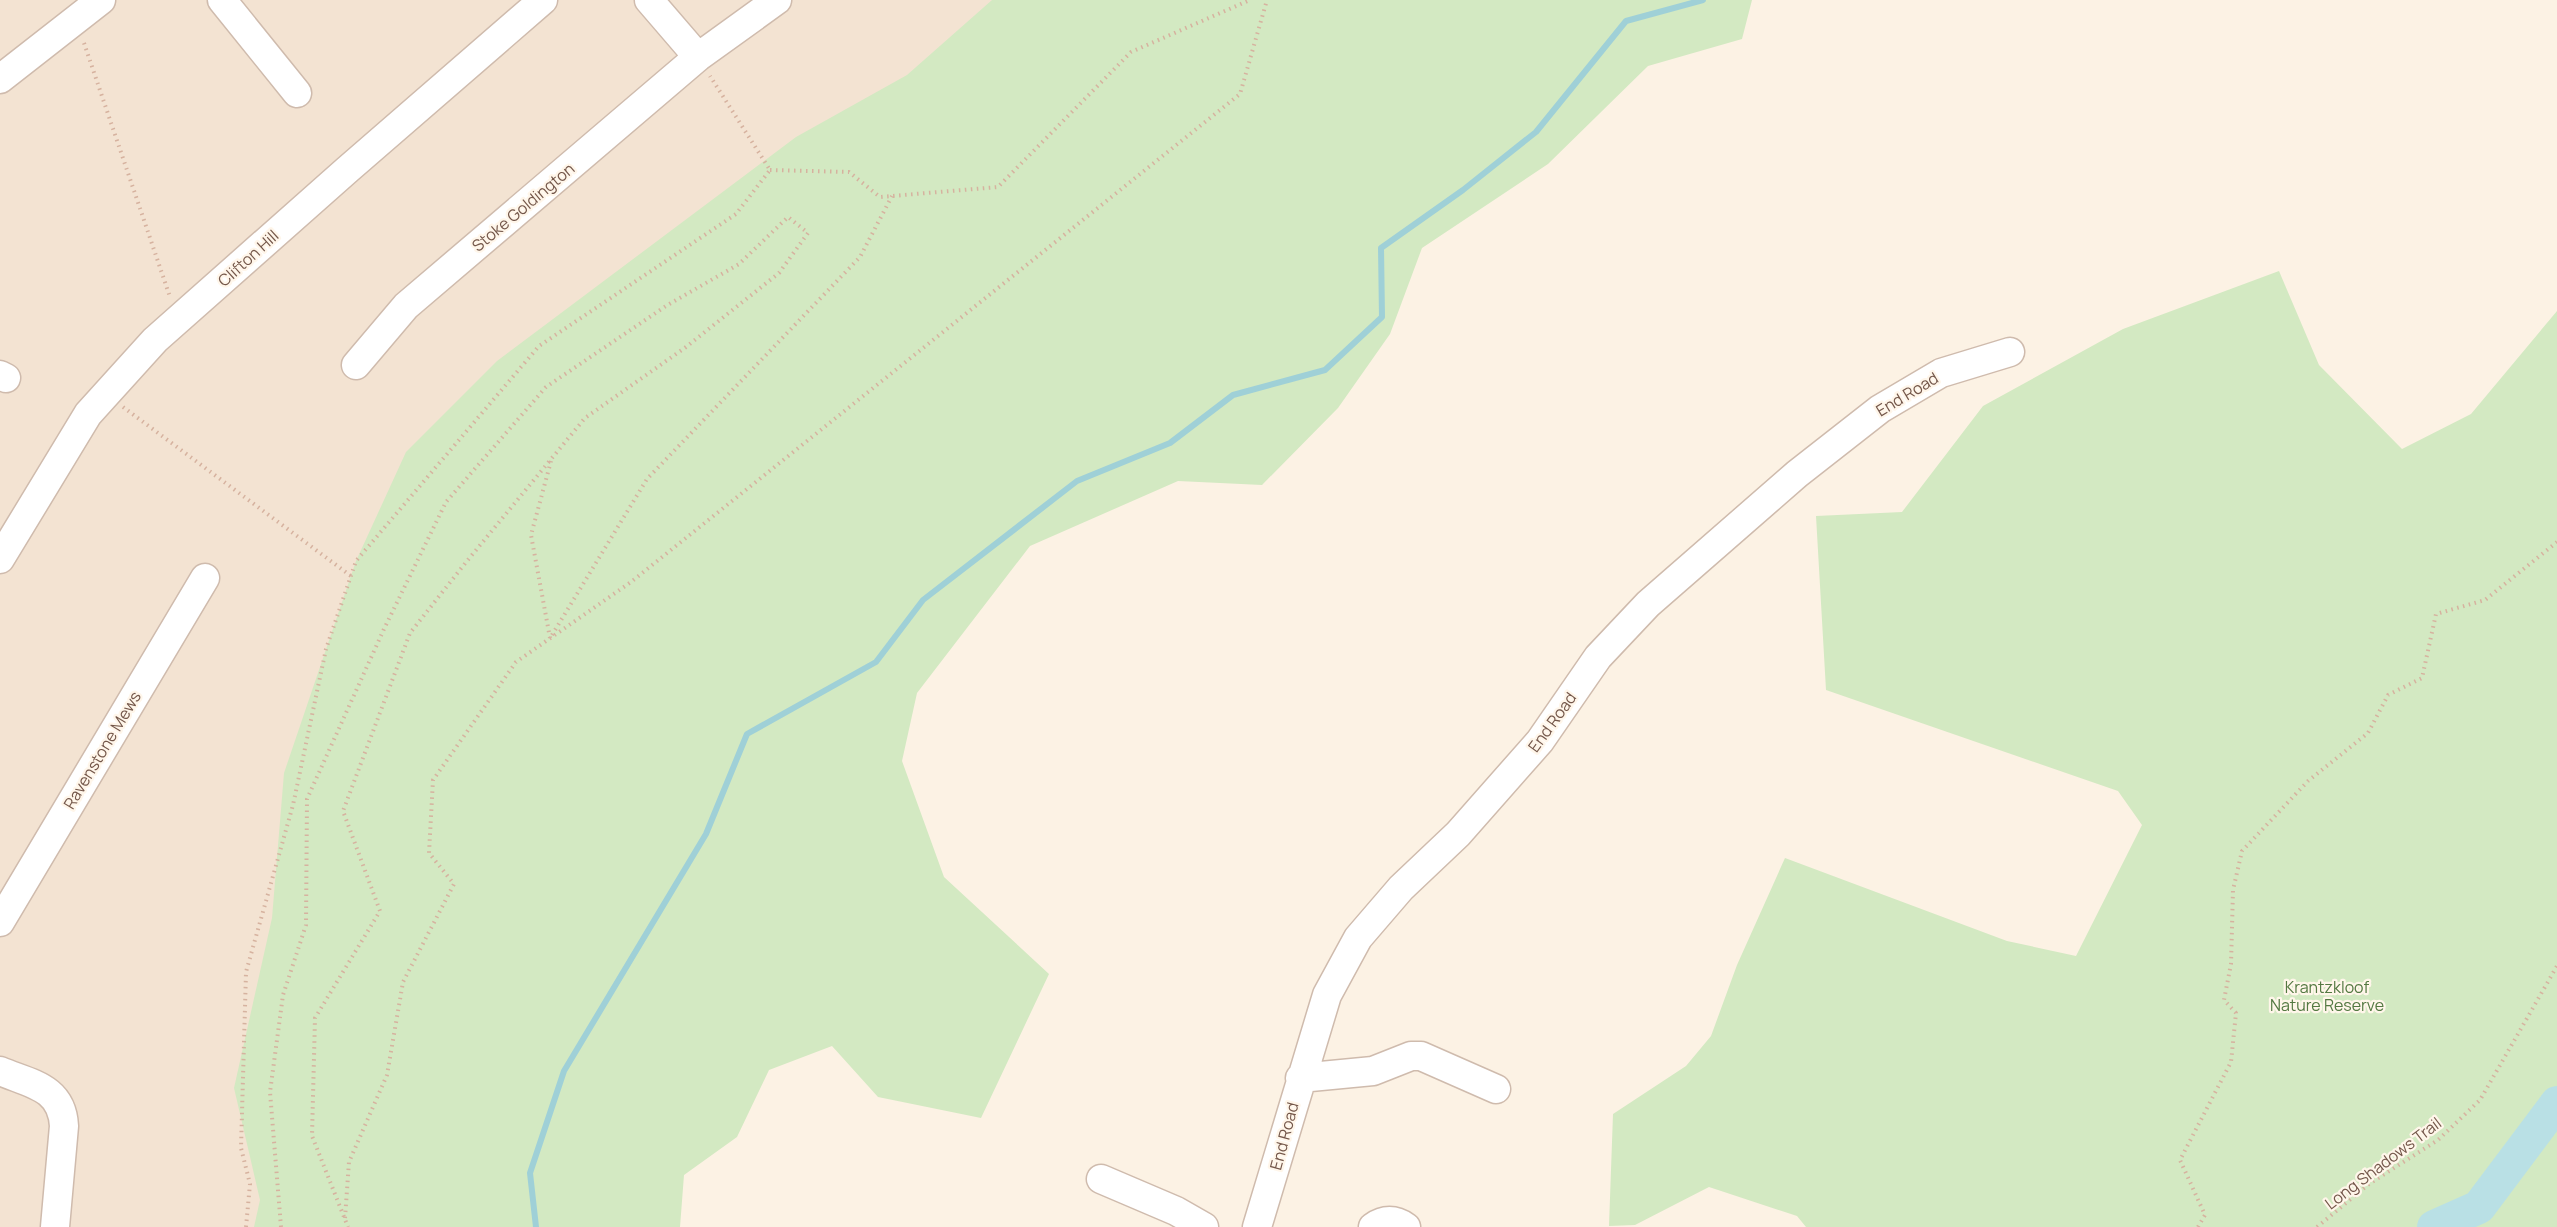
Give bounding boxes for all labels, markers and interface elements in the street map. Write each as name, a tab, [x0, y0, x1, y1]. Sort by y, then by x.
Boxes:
street label: Stoke Goldington	[467, 158, 579, 256]
street label: Clifton Hill	[213, 225, 283, 291]
street label: End Road	[1872, 367, 1942, 421]
street label: Ravenstone Mews	[58, 687, 146, 813]
street label: End Road	[1523, 688, 1581, 756]
park label: Krantzkloof Nature Reserve	[2270, 976, 2384, 1016]
street label: End Road	[1264, 1100, 1304, 1172]
street label: Long Shadows Trail	[2320, 1112, 2446, 1214]

